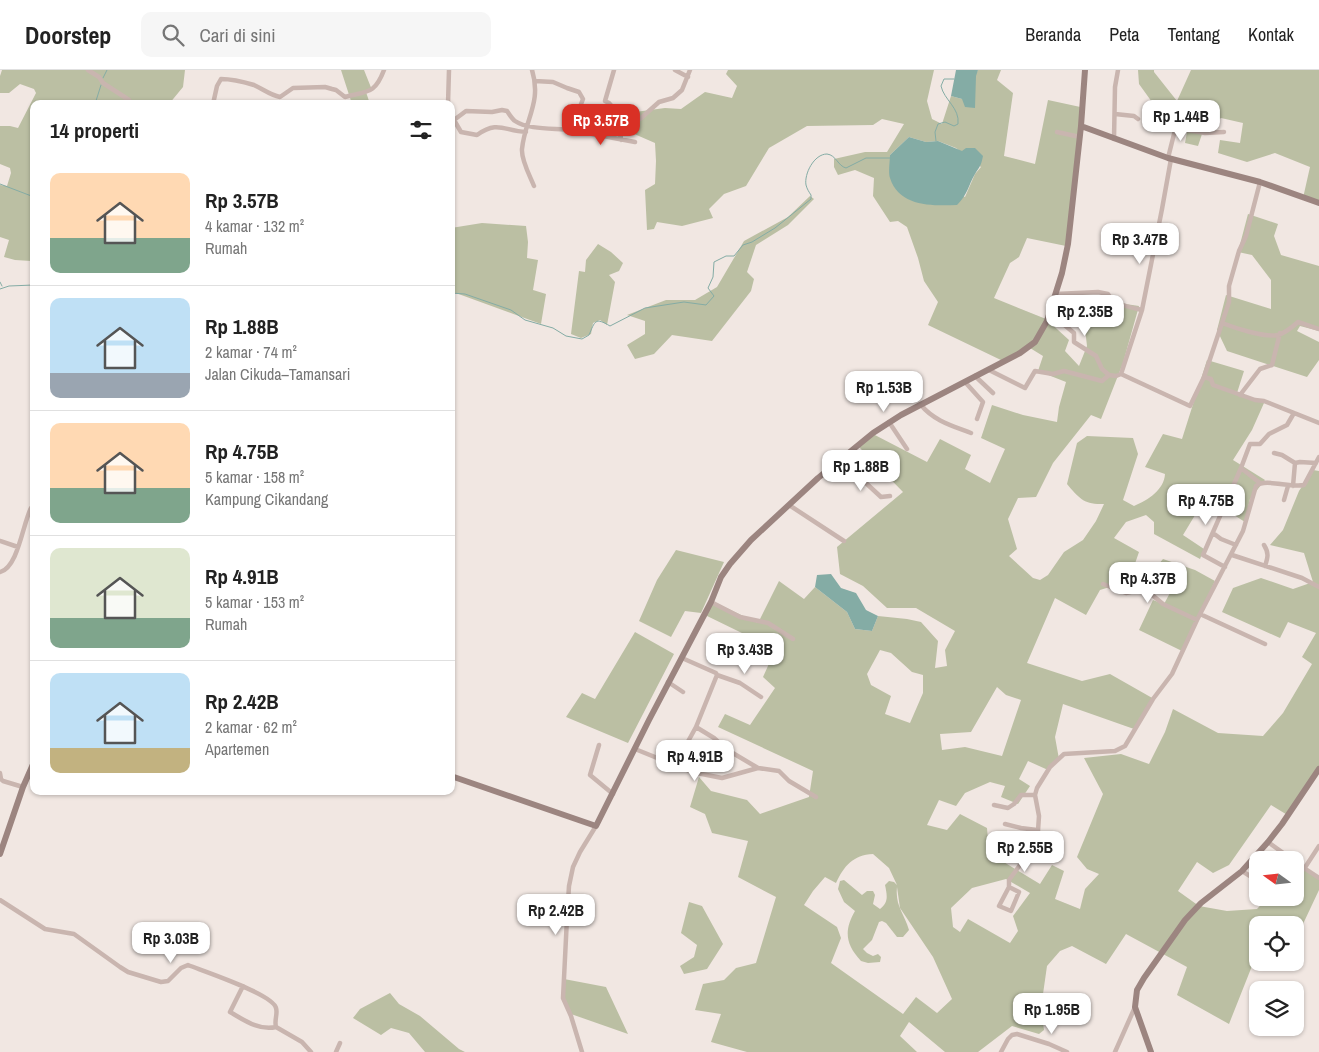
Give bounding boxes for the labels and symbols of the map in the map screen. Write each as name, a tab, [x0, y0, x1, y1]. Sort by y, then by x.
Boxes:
pin: Rp 1.44B	[1129, 100, 1233, 142]
pin: Rp 3.57B	[549, 104, 653, 146]
pin: Rp 3.47B	[1088, 222, 1192, 265]
pin: Rp 2.35B	[1033, 294, 1137, 337]
pin: Rp 1.53B	[832, 370, 936, 413]
pin: Rp 1.88B	[809, 450, 913, 492]
pin: Rp 4.75B	[1154, 484, 1258, 526]
pin: Rp 4.37B	[1096, 562, 1200, 604]
pin: Rp 3.43B	[693, 632, 797, 675]
pin: Rp 4.91B	[643, 740, 747, 782]
pin: Rp 2.55B	[973, 830, 1077, 873]
north arrow	[1249, 851, 1304, 906]
pin: Rp 2.42B	[504, 894, 608, 936]
pin: Rp 3.03B	[119, 922, 223, 964]
pin: Rp 1.95B	[1000, 992, 1104, 1035]

